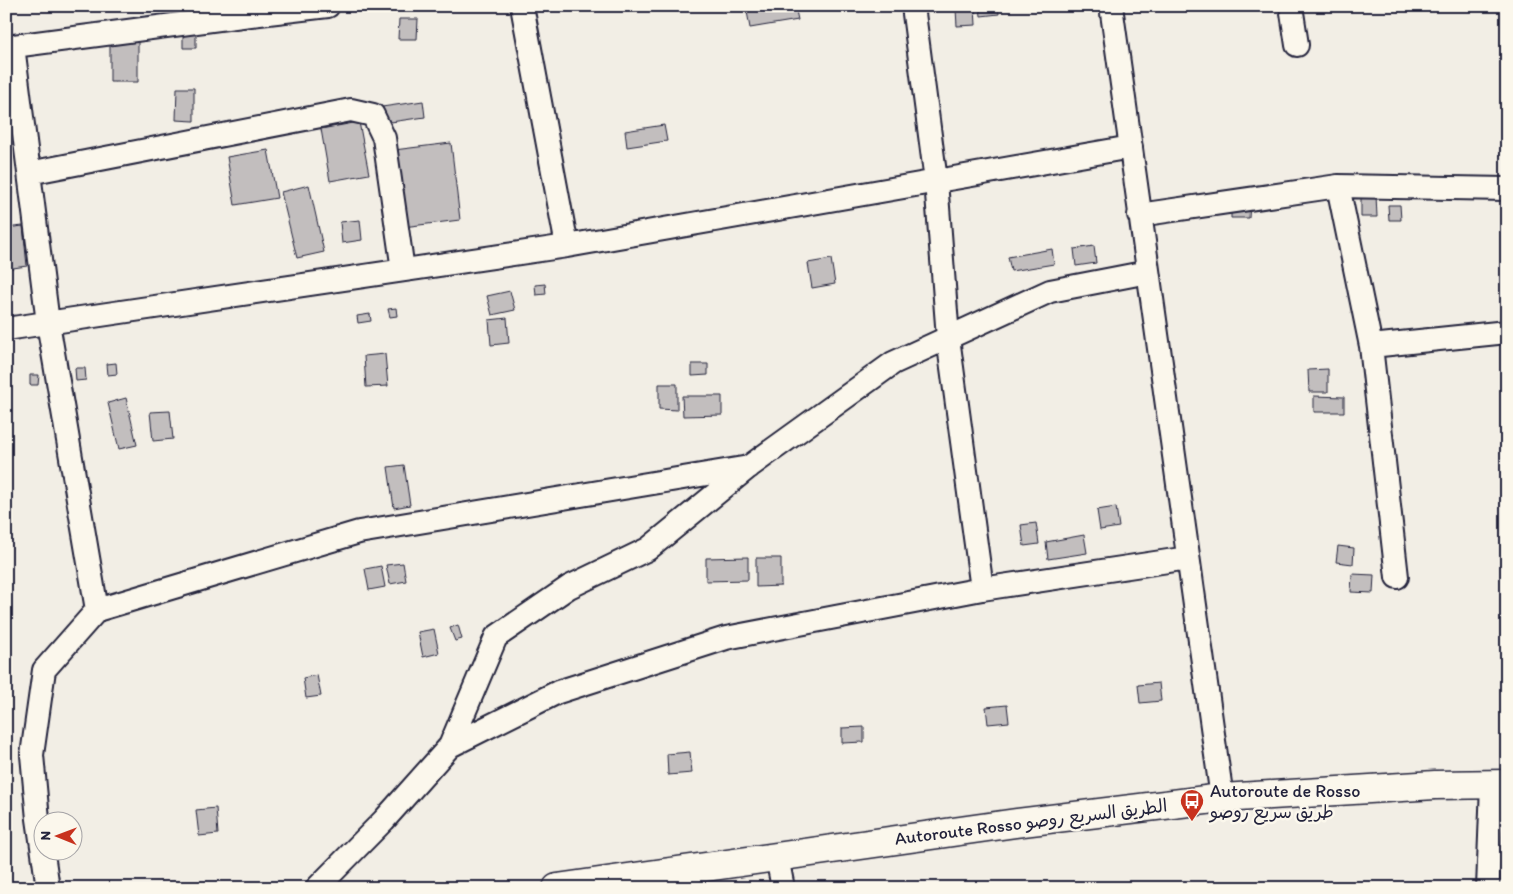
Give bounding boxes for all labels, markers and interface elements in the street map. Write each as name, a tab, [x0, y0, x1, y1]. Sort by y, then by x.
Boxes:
place label: Autoroute de Rosso طريق سريع روصو	[1208, 780, 1360, 825]
bus stop icon: Autoroute de Rosso طريق سريع روصو	[1179, 788, 1205, 822]
street label: Autoroute Rosso الطريق السريع روصو	[894, 794, 1169, 852]
north arrow	[32, 812, 82, 862]
text: N	[37, 831, 54, 841]

